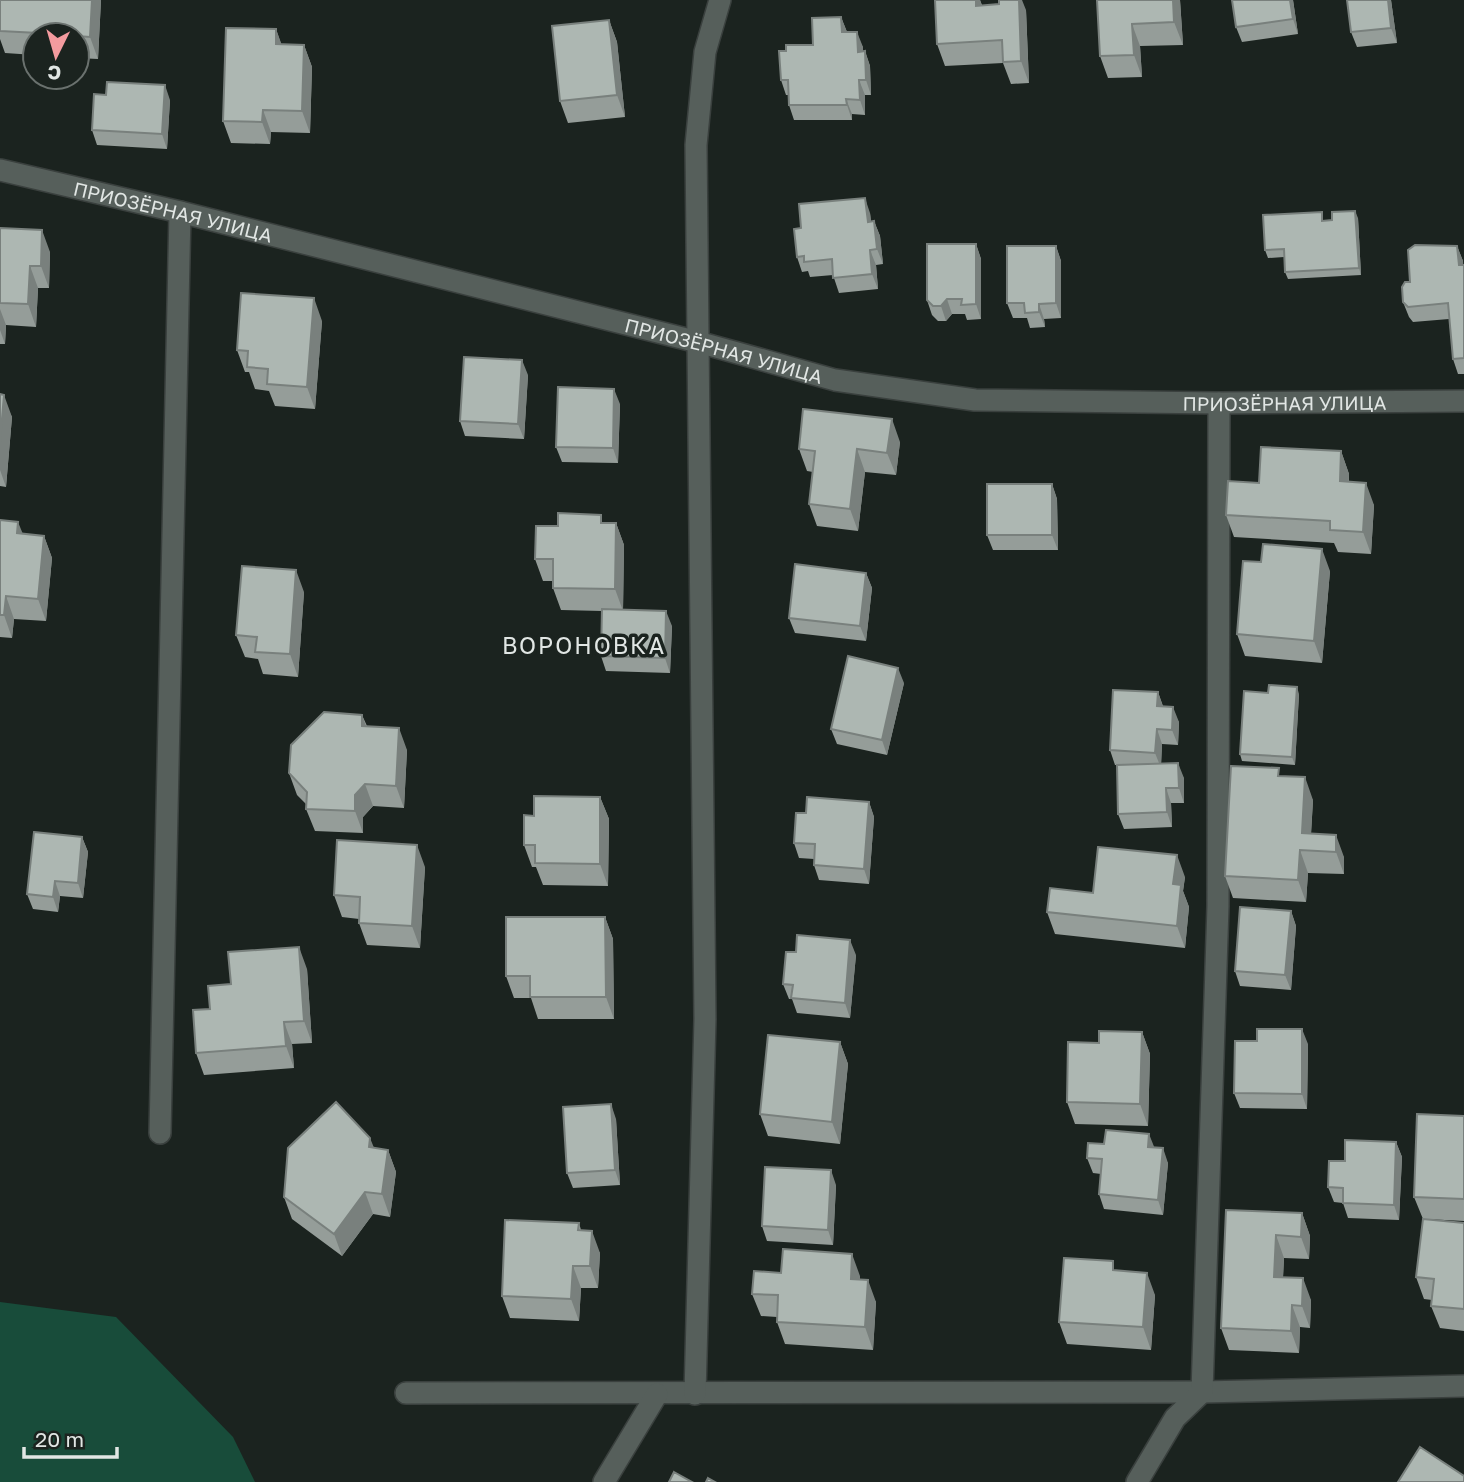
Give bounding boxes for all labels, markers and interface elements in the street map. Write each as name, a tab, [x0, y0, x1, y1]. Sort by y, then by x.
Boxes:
north arrow	[21, 21, 91, 91]
text: С	[47, 61, 62, 85]
street label: ПРИОЗЁРНАЯ УЛИЦА	[71, 176, 275, 246]
street label: ПРИОЗЁРНАЯ УЛИЦА	[623, 313, 826, 388]
street label: ПРИОЗЁРНАЯ УЛИЦА	[1182, 390, 1387, 415]
district label: ВОРОНОВКА	[502, 631, 666, 659]
scale bar	[24, 1416, 117, 1460]
text: 20 m	[35, 1426, 84, 1452]

